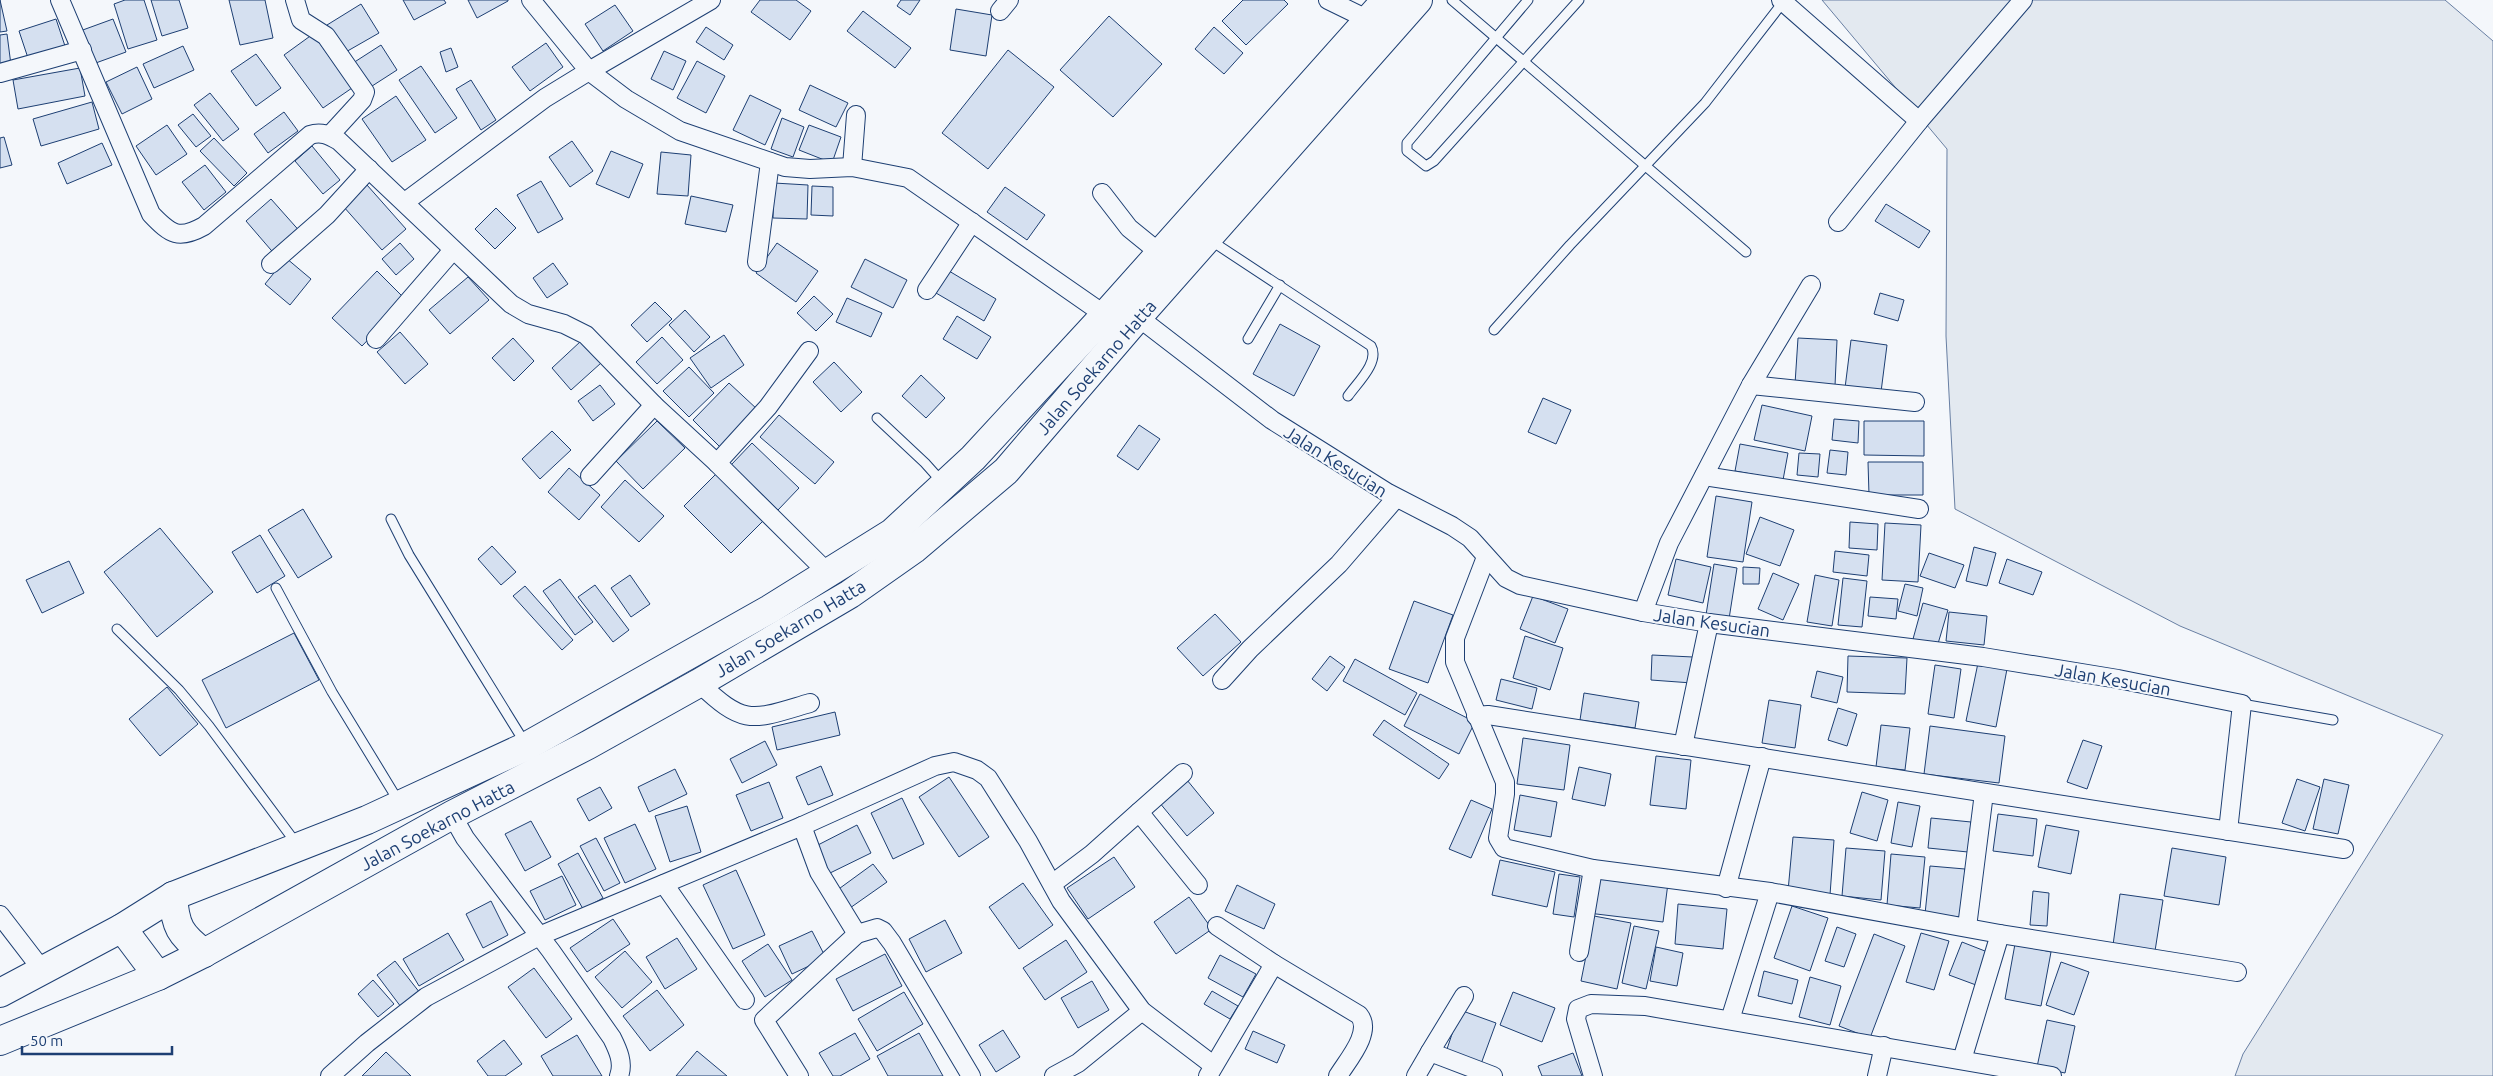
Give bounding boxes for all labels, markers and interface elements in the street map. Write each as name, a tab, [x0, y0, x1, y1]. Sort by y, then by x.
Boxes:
street label: Jalan Soekarno Hatta	[1032, 296, 1160, 438]
street label: Jalan Kesucian	[1281, 421, 1391, 501]
street label: Jalan Soekarno Hatta	[711, 575, 869, 681]
street label: Jalan Kesucian	[1652, 604, 1772, 640]
street label: Jalan Kesucian	[2053, 659, 2173, 699]
street label: Jalan Soekarno Hatta	[357, 776, 517, 874]
scale bar	[22, 1024, 172, 1056]
text: 50 m	[30, 1032, 63, 1049]

